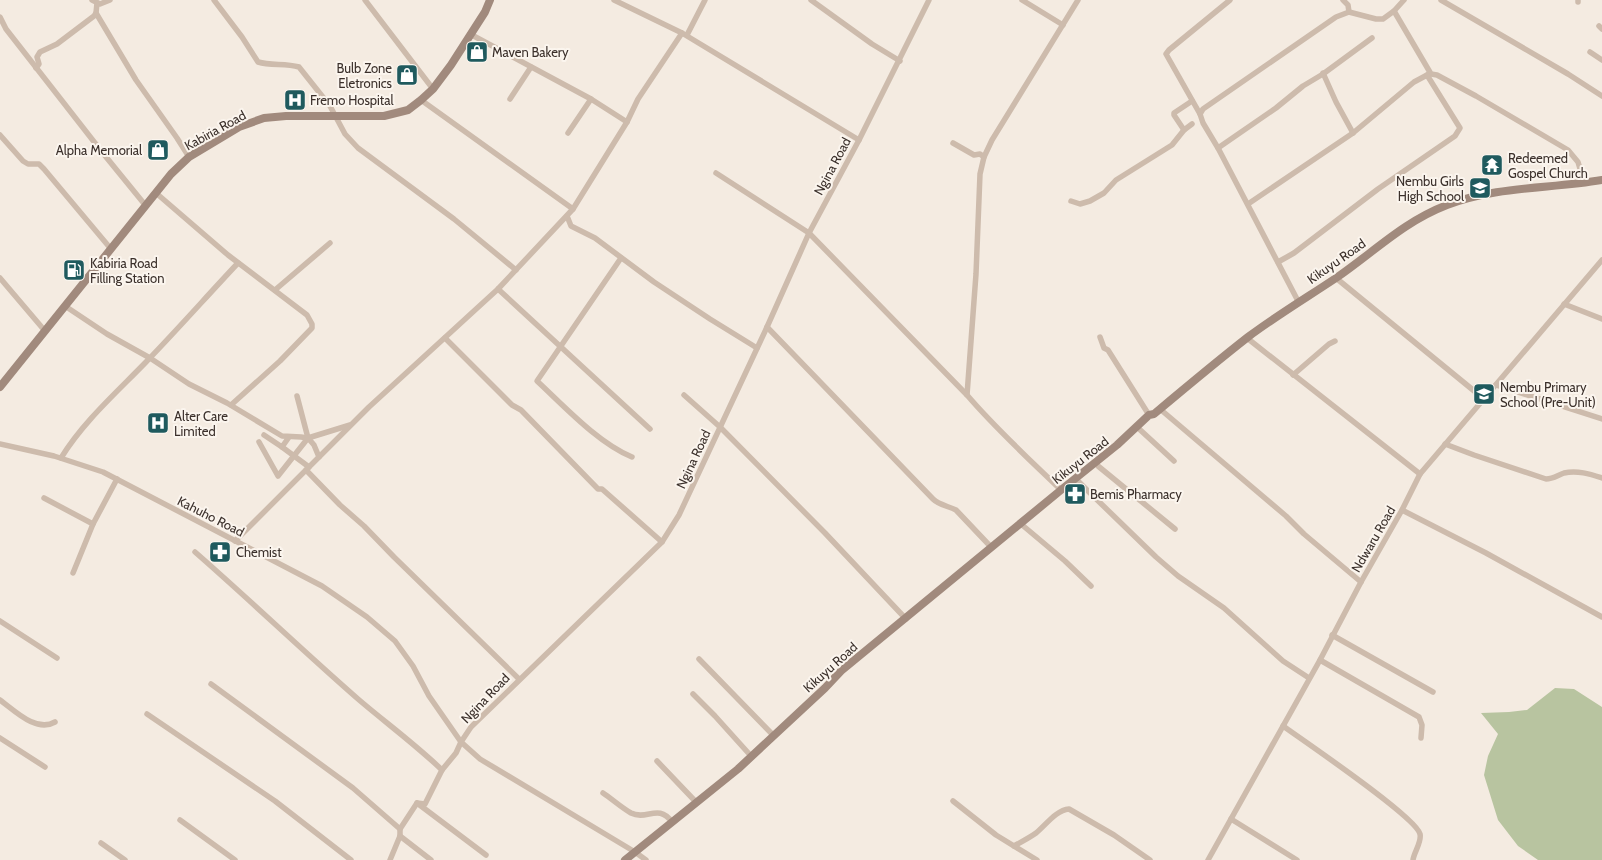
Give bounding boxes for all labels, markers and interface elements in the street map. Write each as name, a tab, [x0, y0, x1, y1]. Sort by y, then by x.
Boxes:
shop icon: Maven Bakery	[464, 39, 490, 65]
place label: Maven Bakery	[492, 44, 569, 60]
place label: Bulb Zone Eletronics	[336, 60, 393, 91]
shop icon: Bulb Zone Eletronics	[394, 62, 420, 88]
hospital icon: Fremo Hospital	[282, 87, 308, 113]
place label: Fremo Hospital	[310, 92, 394, 108]
street label: Kabiria Road	[181, 107, 249, 153]
street label: Ngina Road	[810, 134, 854, 198]
shop icon: Alpha Memorial	[145, 137, 171, 163]
place label: Alpha Memorial	[56, 142, 142, 158]
place label: Redeemed Gospel Church	[1508, 150, 1588, 181]
temple icon: Redeemed Gospel Church	[1479, 152, 1505, 178]
place label: Nembu Girls High School	[1396, 173, 1465, 204]
school or university icon: Nembu Girls High School	[1467, 175, 1493, 201]
street label: Kikuyu Road	[1304, 235, 1368, 287]
place label: Kabiria Road Filling Station	[90, 255, 164, 286]
fuel station icon: Kabiria Road Filling Station	[61, 257, 87, 283]
place label: Nembu Primary School (Pre-Unit)	[1500, 379, 1596, 410]
school or university icon: Nembu Primary School (Pre-Unit)	[1471, 381, 1497, 407]
place label: Alter Care Limited	[174, 408, 228, 439]
hospital icon: Alter Care Limited	[145, 410, 171, 436]
street label: Ngina Road	[672, 427, 714, 491]
street label: Kikuyu Road	[1048, 433, 1112, 487]
pharmacy icon: Bemis Pharmacy	[1062, 481, 1088, 507]
place label: Bemis Pharmacy	[1090, 486, 1182, 502]
street label: Kahuho Road	[175, 492, 247, 540]
street label: Ndwaru Road	[1348, 503, 1398, 575]
pharmacy icon: Chemist	[207, 539, 233, 565]
place label: Chemist	[236, 544, 282, 560]
street label: Kikuyu Road	[800, 638, 860, 696]
street label: Ngina Road	[457, 670, 513, 726]

